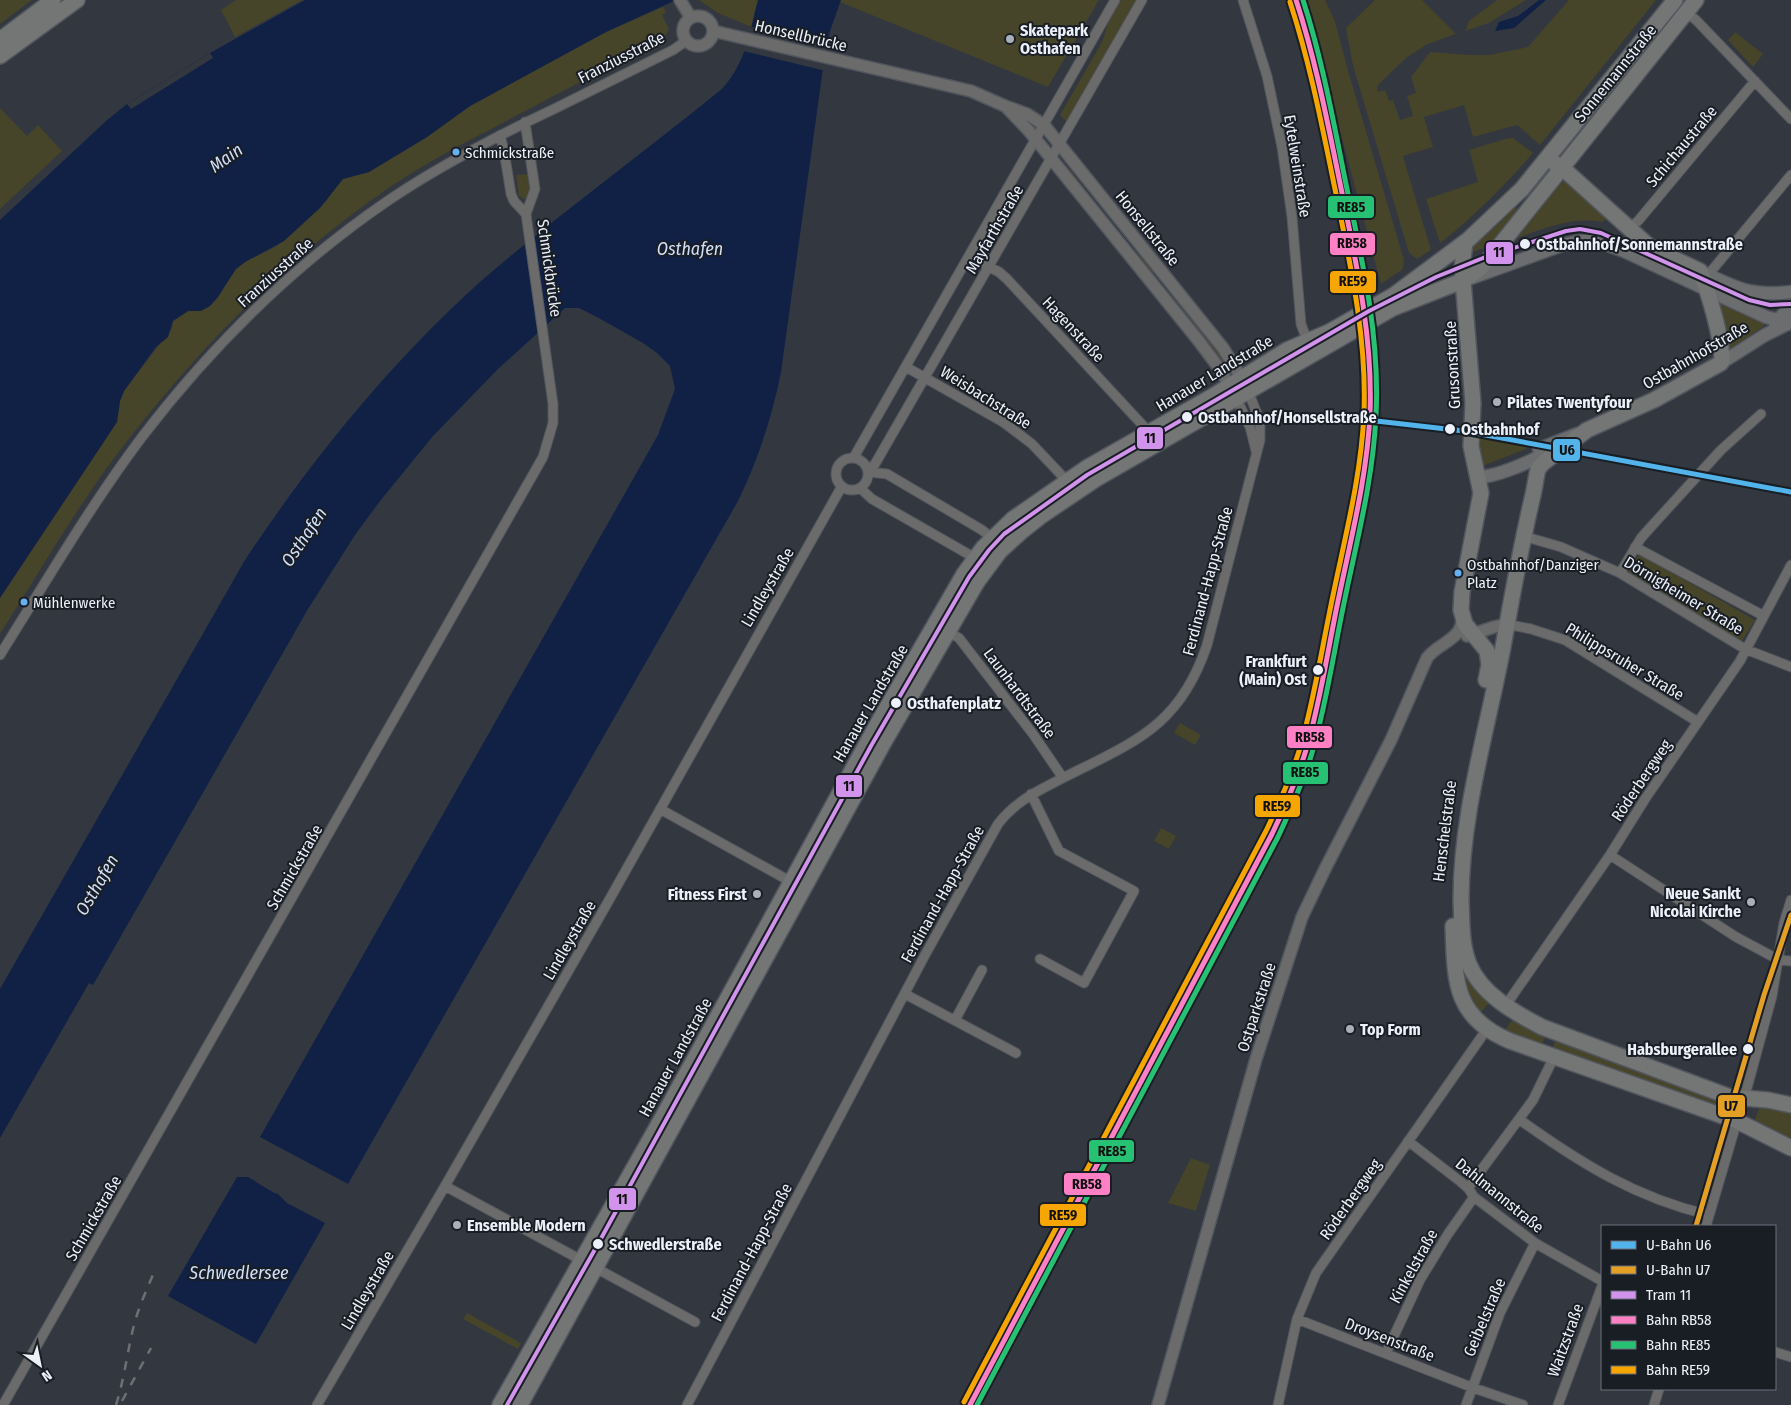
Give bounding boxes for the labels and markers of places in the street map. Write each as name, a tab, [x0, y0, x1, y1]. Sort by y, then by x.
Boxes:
place label: Skatepark Osthafen	[1020, 21, 1089, 58]
marker: Skatepark Osthafen	[1004, 33, 1016, 45]
place label: Schmickstraße	[465, 144, 554, 162]
marker: Schmickstraße	[451, 147, 461, 157]
place label: Ostbahnhof/Sonnemannstraße	[1536, 235, 1743, 254]
marker: Ostbahnhof/Sonnemannstraße	[1518, 237, 1532, 251]
place label: Pilates Twentyfour	[1507, 393, 1632, 412]
marker: Pilates Twentyfour	[1491, 396, 1503, 408]
place label: Ostbahnhof/Honsellstraße	[1198, 408, 1377, 427]
marker: Ostbahnhof/Honsellstraße	[1180, 410, 1194, 424]
place label: Ostbahnhof	[1461, 420, 1541, 439]
marker: Ostbahnhof	[1443, 422, 1457, 436]
place label: Ostbahnhof/Danziger Platz	[1467, 556, 1600, 592]
marker: Ostbahnhof/Danziger Platz	[1453, 568, 1463, 578]
place label: Mühlenwerke	[33, 594, 115, 612]
marker: Mühlenwerke	[19, 597, 29, 607]
place label: Frankfurt (Main) Ost	[1239, 652, 1307, 689]
marker: Frankfurt (Main) Ost	[1311, 663, 1325, 677]
place label: Osthafenplatz	[907, 694, 1001, 713]
marker: Osthafenplatz	[889, 696, 903, 710]
place label: Neue Sankt Nicolai Kirche	[1650, 884, 1741, 921]
place label: Fitness First	[668, 885, 747, 904]
marker: Fitness First	[751, 888, 763, 900]
marker: Neue Sankt Nicolai Kirche	[1745, 896, 1757, 908]
place label: Top Form	[1360, 1020, 1421, 1039]
marker: Top Form	[1344, 1023, 1356, 1035]
place label: Habsburgerallee	[1627, 1040, 1737, 1059]
marker: Habsburgerallee	[1741, 1042, 1755, 1056]
place label: Ensemble Modern	[467, 1216, 586, 1235]
marker: Ensemble Modern	[451, 1219, 463, 1231]
place label: Schwedlerstraße	[609, 1235, 722, 1254]
marker: Schwedlerstraße	[591, 1237, 605, 1251]

